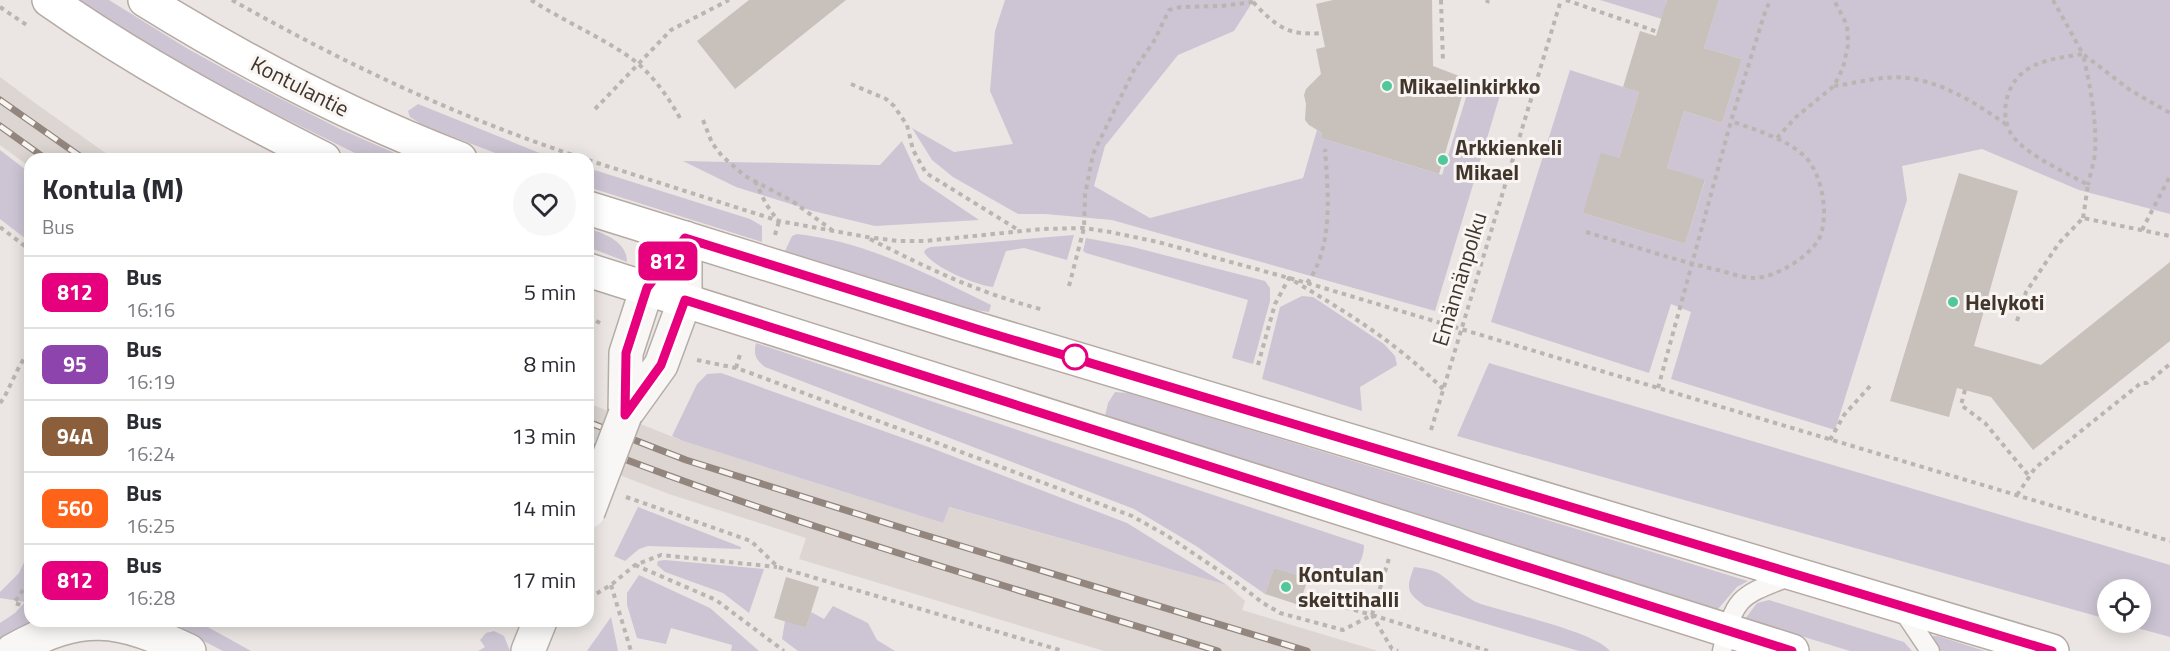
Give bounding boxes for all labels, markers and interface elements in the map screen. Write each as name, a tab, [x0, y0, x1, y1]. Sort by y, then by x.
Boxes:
street label: Kontulantie	[245, 47, 355, 125]
place label: Mikaelinkirkko	[1399, 69, 1540, 103]
marker: Mikaelinkirkko	[1380, 79, 1394, 93]
place label: Arkkienkeli Mikael	[1455, 130, 1562, 189]
marker: Arkkienkeli Mikael	[1436, 153, 1450, 167]
text: Kontula (M)	[42, 167, 184, 210]
button: heart	[513, 173, 576, 236]
street label: Emännänpolku	[1422, 208, 1496, 350]
text: Bus	[42, 211, 74, 242]
line badge: 812	[634, 242, 702, 280]
text: 812	[650, 245, 686, 277]
text: Bus	[126, 260, 162, 294]
text: 5 min	[524, 275, 576, 309]
text: 812	[57, 276, 93, 308]
place label: Helykoti	[1965, 285, 2044, 319]
text: 16:16	[126, 294, 175, 325]
marker: Helykoti	[1946, 295, 1960, 309]
text: Bus	[126, 332, 162, 366]
unlabelled marker	[1062, 344, 1088, 370]
text: 8 min	[524, 347, 576, 381]
text: 95	[63, 348, 87, 380]
text: 16:19	[126, 366, 175, 397]
text: Bus	[126, 404, 162, 438]
text: 13 min	[511, 419, 576, 453]
text: 94A	[57, 420, 93, 452]
text: 16:24	[126, 438, 175, 469]
text: Bus	[126, 476, 162, 510]
text: 14 min	[511, 491, 576, 525]
text: 560	[57, 492, 93, 524]
text: 16:25	[126, 510, 175, 541]
text: Bus	[126, 548, 162, 582]
place label: Kontulan skeittihalli	[1298, 557, 1399, 616]
text: 17 min	[511, 563, 576, 597]
text: 812	[57, 564, 93, 596]
map controls	[2097, 579, 2151, 633]
button: locate	[2097, 579, 2151, 633]
marker: Kontulan skeittihalli	[1279, 580, 1293, 594]
text: 16:28	[126, 582, 175, 613]

